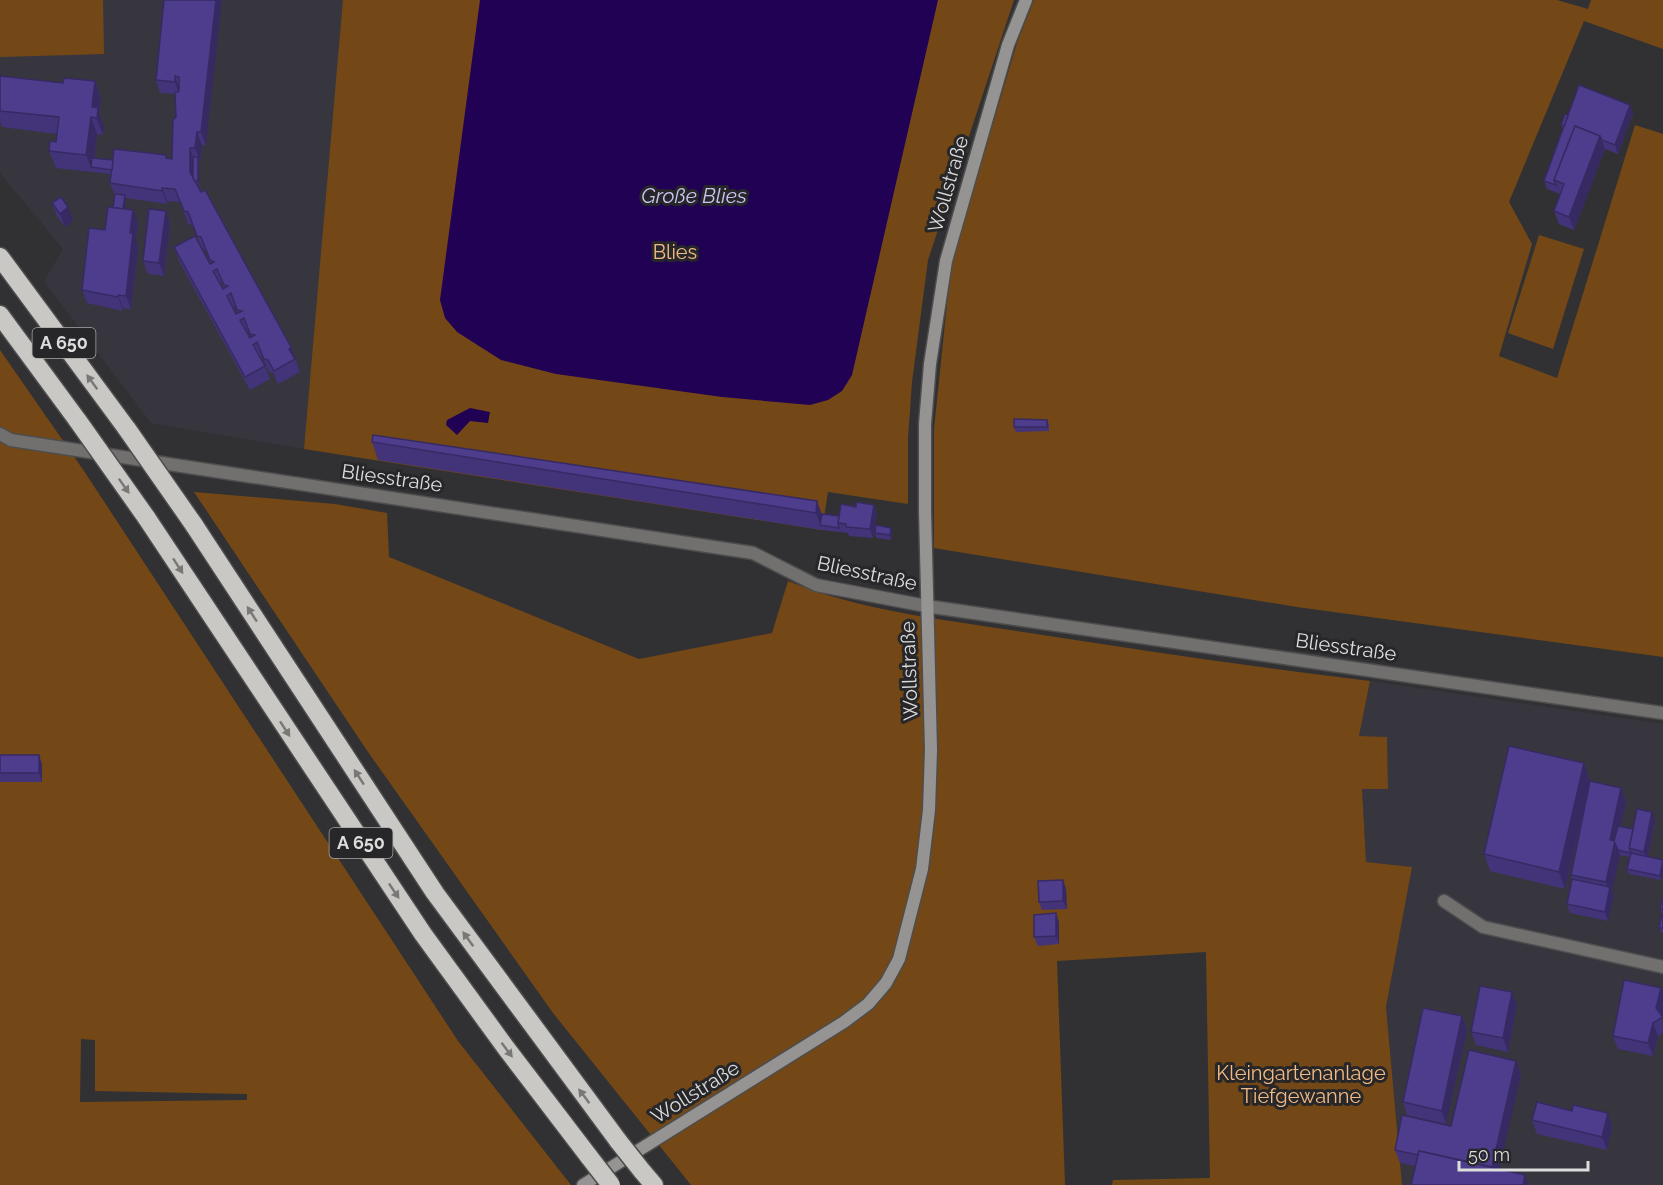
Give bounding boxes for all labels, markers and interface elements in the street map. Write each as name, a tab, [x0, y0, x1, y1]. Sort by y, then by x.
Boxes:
street label: Wollstraße	[923, 133, 973, 235]
water label: Große Blies	[641, 183, 747, 208]
park label: Blies	[653, 240, 697, 264]
road number: A 650	[32, 328, 96, 358]
one-way arrow	[87, 375, 99, 390]
street label: Bliesstraße	[340, 459, 444, 497]
one-way arrow	[118, 478, 130, 494]
street label: Bliesstraße	[815, 551, 919, 595]
one-way arrow	[172, 558, 184, 574]
one-way arrow	[247, 606, 258, 622]
street label: Wollstraße	[895, 621, 923, 721]
street label: Bliesstraße	[1294, 628, 1398, 666]
one-way arrow	[279, 721, 291, 737]
one-way arrow	[353, 769, 364, 785]
road number: A 650	[330, 828, 392, 858]
one-way arrow	[388, 883, 399, 899]
one-way arrow	[462, 931, 474, 946]
one-way arrow	[501, 1042, 513, 1058]
street label: Wollstraße	[647, 1055, 744, 1129]
park label: Kleingartenanlage Tiefgewanne	[1216, 1061, 1386, 1108]
one-way arrow	[578, 1088, 590, 1103]
scale bar	[1459, 1134, 1588, 1172]
text: 50 m	[1468, 1144, 1510, 1165]

